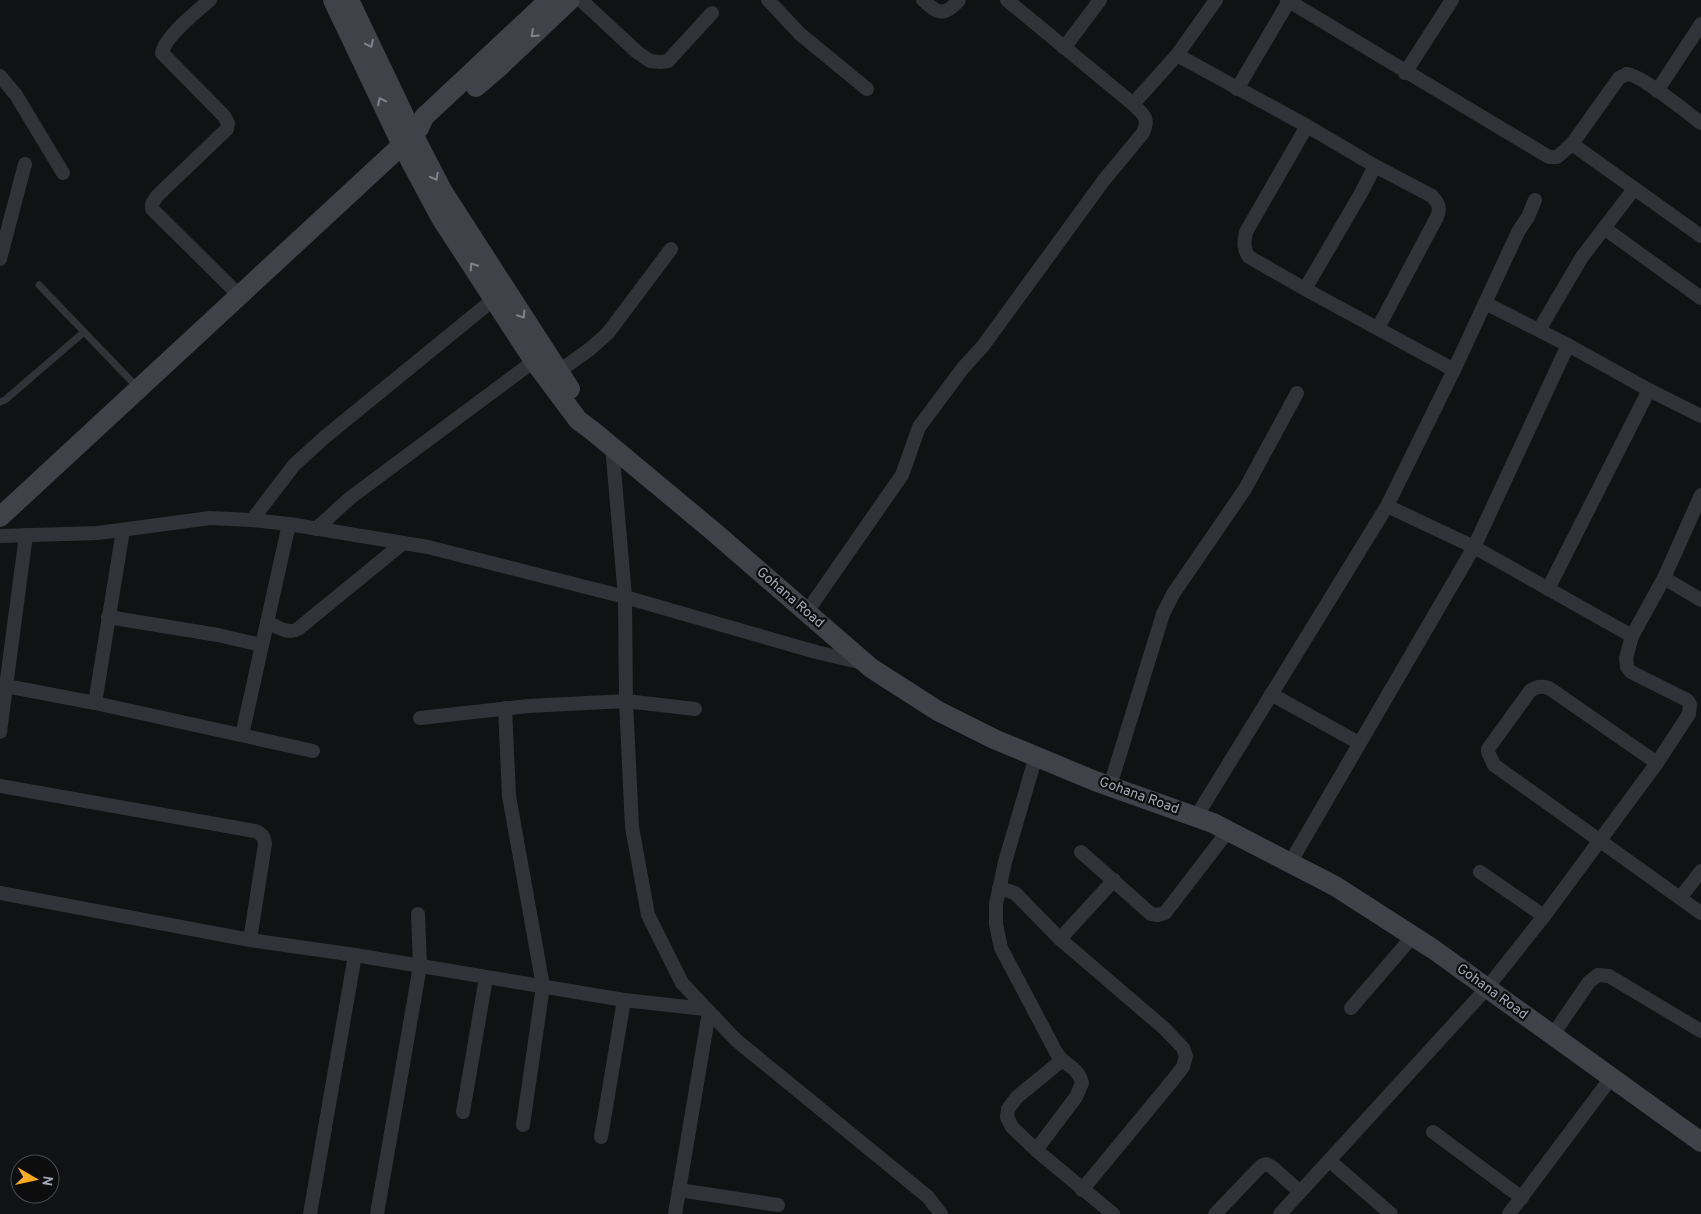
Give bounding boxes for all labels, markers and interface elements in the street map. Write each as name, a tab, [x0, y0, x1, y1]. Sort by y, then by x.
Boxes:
one-way arrow	[531, 28, 540, 37]
one-way arrow	[364, 39, 374, 48]
one-way arrow	[377, 97, 387, 106]
one-way arrow	[429, 172, 439, 181]
one-way arrow	[470, 263, 479, 272]
one-way arrow	[516, 309, 525, 319]
street label: Gohana Road	[753, 564, 827, 632]
street label: Gohana Road	[1097, 774, 1181, 818]
street label: Gohana Road	[1453, 960, 1531, 1024]
north arrow	[10, 1154, 60, 1204]
text: N	[37, 1174, 56, 1187]

